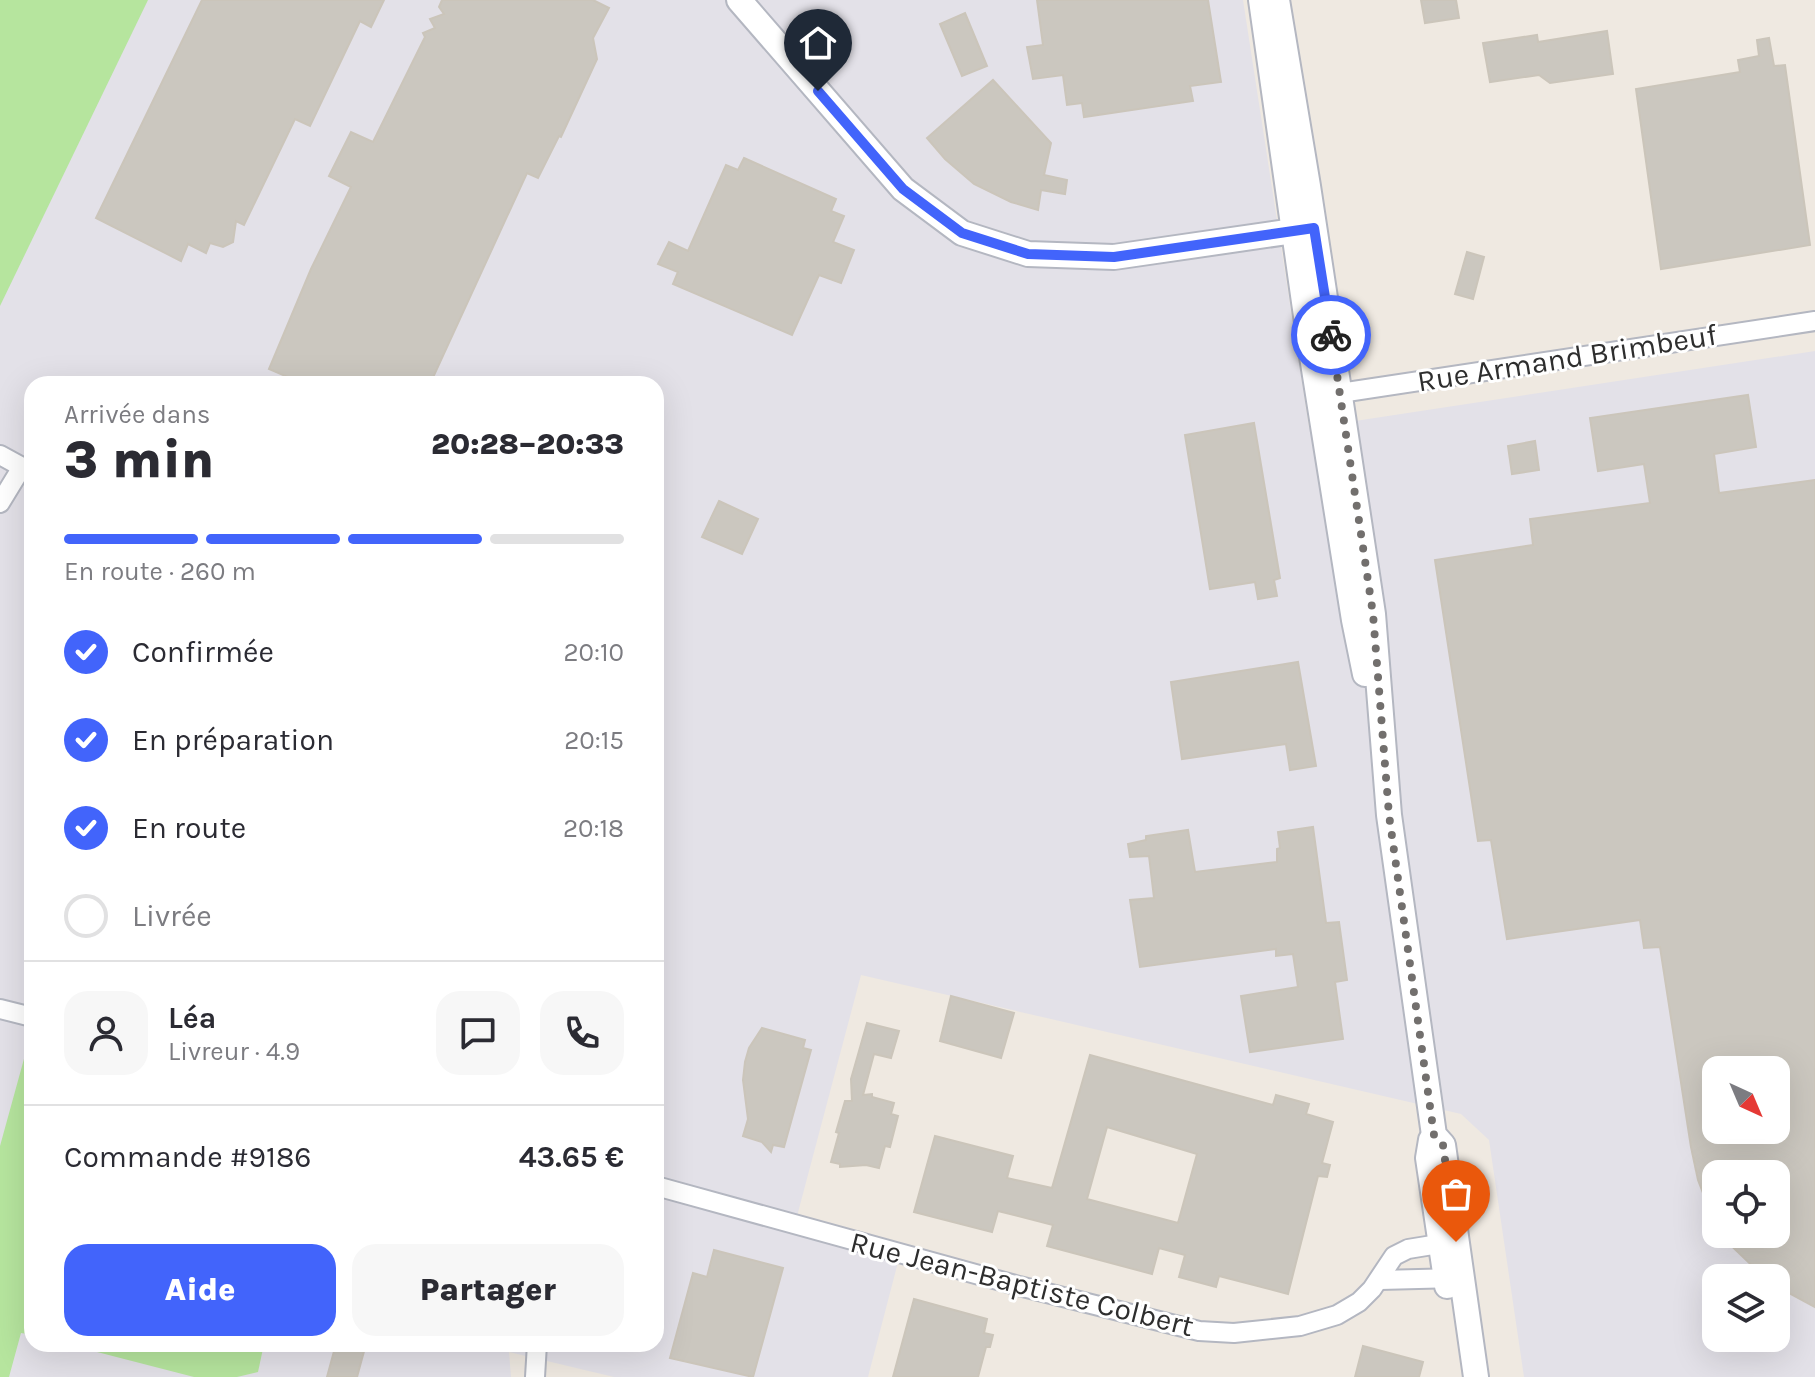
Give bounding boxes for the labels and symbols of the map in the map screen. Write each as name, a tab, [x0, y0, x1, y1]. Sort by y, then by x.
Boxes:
pin	[784, 9, 852, 91]
courier	[1291, 295, 1371, 375]
street label: Rue Armand Brimbeuf	[1415, 316, 1720, 399]
north arrow	[1702, 1056, 1790, 1144]
pin	[1422, 1160, 1490, 1242]
street label: Rue Jean-Baptiste Colbert	[847, 1224, 1197, 1344]

